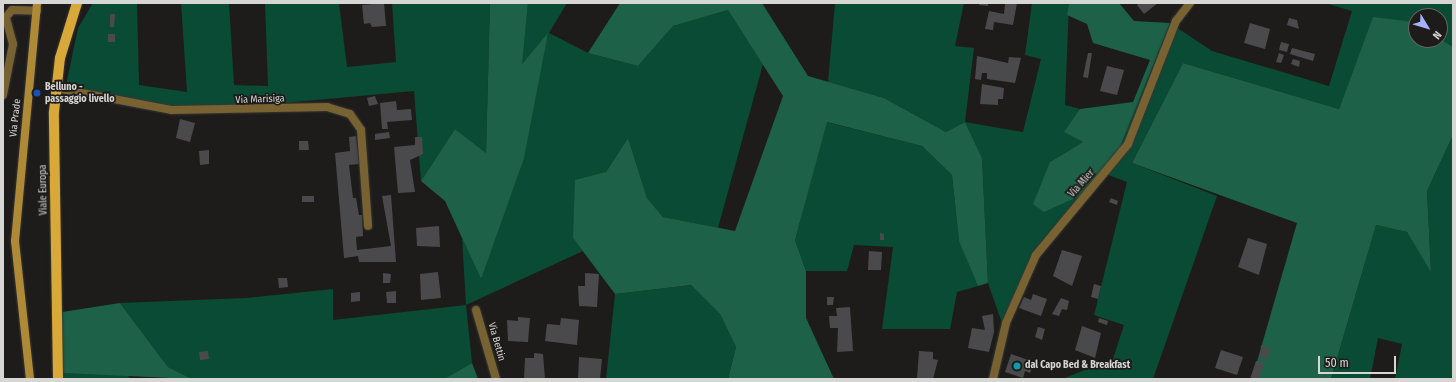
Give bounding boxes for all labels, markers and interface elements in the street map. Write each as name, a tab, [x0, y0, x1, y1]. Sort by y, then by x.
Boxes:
north arrow	[1408, 8, 1448, 48]
text: N	[1430, 28, 1444, 42]
place label: Belluno - passaggio livello	[45, 81, 114, 104]
marker: Belluno - passaggio livello	[32, 88, 42, 98]
street label: Via Marisiga	[235, 93, 285, 107]
street label: Via Prade	[8, 98, 24, 138]
street label: Viale Europa	[38, 165, 50, 215]
street label: Via Mier	[1067, 168, 1097, 200]
street label: Via Bettin	[485, 321, 507, 363]
scale bar	[1320, 348, 1398, 374]
text: 50 m	[1325, 356, 1349, 370]
place label: dal Capo Bed & Breakfast	[1025, 360, 1130, 372]
marker: dal Capo Bed & Breakfast	[1012, 361, 1022, 371]

